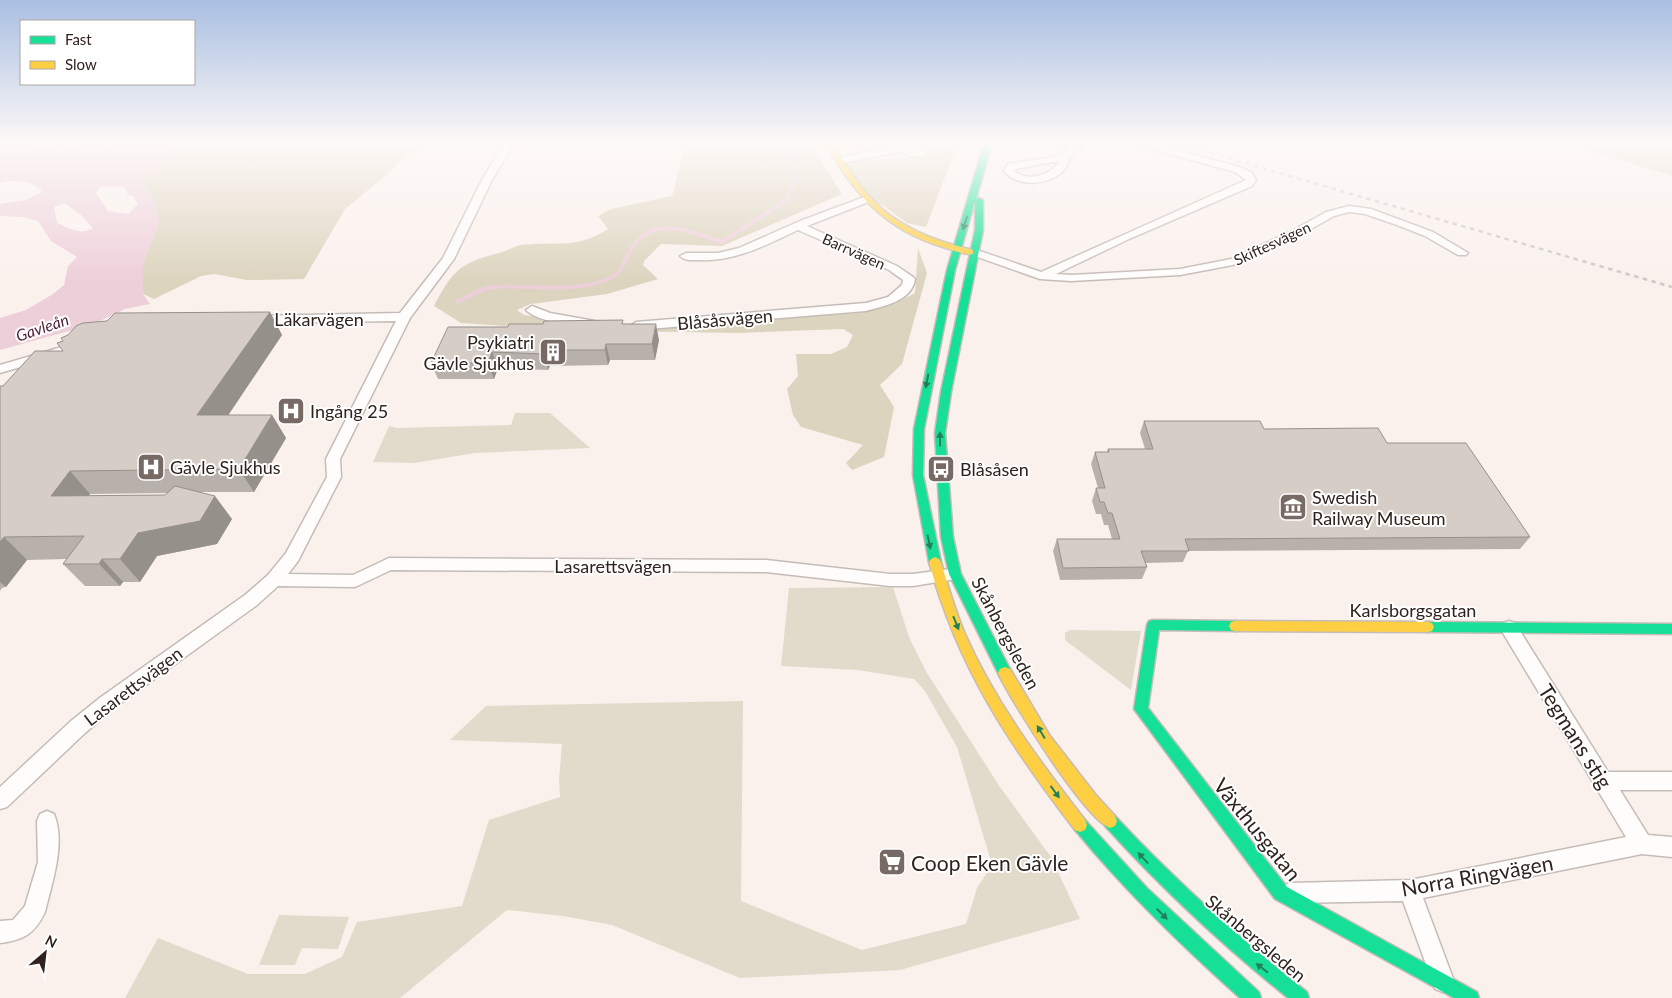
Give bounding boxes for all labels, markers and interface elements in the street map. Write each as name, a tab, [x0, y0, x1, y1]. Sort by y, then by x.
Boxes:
legend	[20, 20, 195, 85]
text: Fast	[65, 30, 92, 48]
text: Slow	[65, 55, 97, 73]
one-way arrow	[961, 216, 968, 231]
street label: Skiftesvägen	[1231, 217, 1313, 269]
street label: Barrvägen	[820, 229, 888, 273]
street label: Blåsåsvägen	[676, 304, 774, 334]
street label: Läkarvägen	[274, 308, 364, 330]
water label: Gavleån	[13, 309, 71, 345]
place label: Psykiatri Gävle Sjukhus	[423, 331, 534, 374]
building icon: Psykiatri Gävle Sjukhus	[538, 337, 568, 367]
one-way arrow	[923, 374, 931, 389]
hospital icon: Ingång 25	[276, 396, 306, 426]
place label: Ingång 25	[310, 400, 388, 422]
one-way arrow	[936, 431, 944, 447]
hospital icon: Gävle Sjukhus	[136, 452, 166, 482]
bus stop icon: Blåsåsen	[926, 454, 956, 484]
place label: Gävle Sjukhus	[170, 456, 281, 478]
place label: Blåsåsen	[960, 458, 1029, 480]
place label: Swedish Railway Museum	[1312, 486, 1446, 529]
museum icon: Swedish Railway Museum	[1278, 492, 1308, 522]
one-way arrow	[925, 535, 933, 550]
street label: Lasarettsvägen	[554, 555, 672, 577]
street label: Skånbergsleden	[967, 573, 1045, 693]
street label: Karlsborgsgatan	[1350, 599, 1476, 621]
one-way arrow	[952, 615, 960, 630]
street label: Lasarettsvägen	[80, 642, 186, 730]
street label: Tegmans stig	[1534, 679, 1618, 793]
one-way arrow	[1036, 725, 1045, 738]
street label: Växthusgatan	[1209, 773, 1307, 885]
one-way arrow	[1050, 785, 1060, 799]
supermarket icon: Coop Eken Gävle	[877, 847, 907, 877]
street label: Norra Ringvägen	[1399, 849, 1555, 901]
place label: Coop Eken Gävle	[911, 850, 1068, 875]
one-way arrow	[1137, 852, 1149, 864]
street label: Skånbergsleden	[1201, 890, 1311, 986]
one-way arrow	[1156, 908, 1168, 920]
north arrow	[20, 928, 70, 978]
text: N	[43, 931, 60, 951]
one-way arrow	[1256, 963, 1269, 973]

